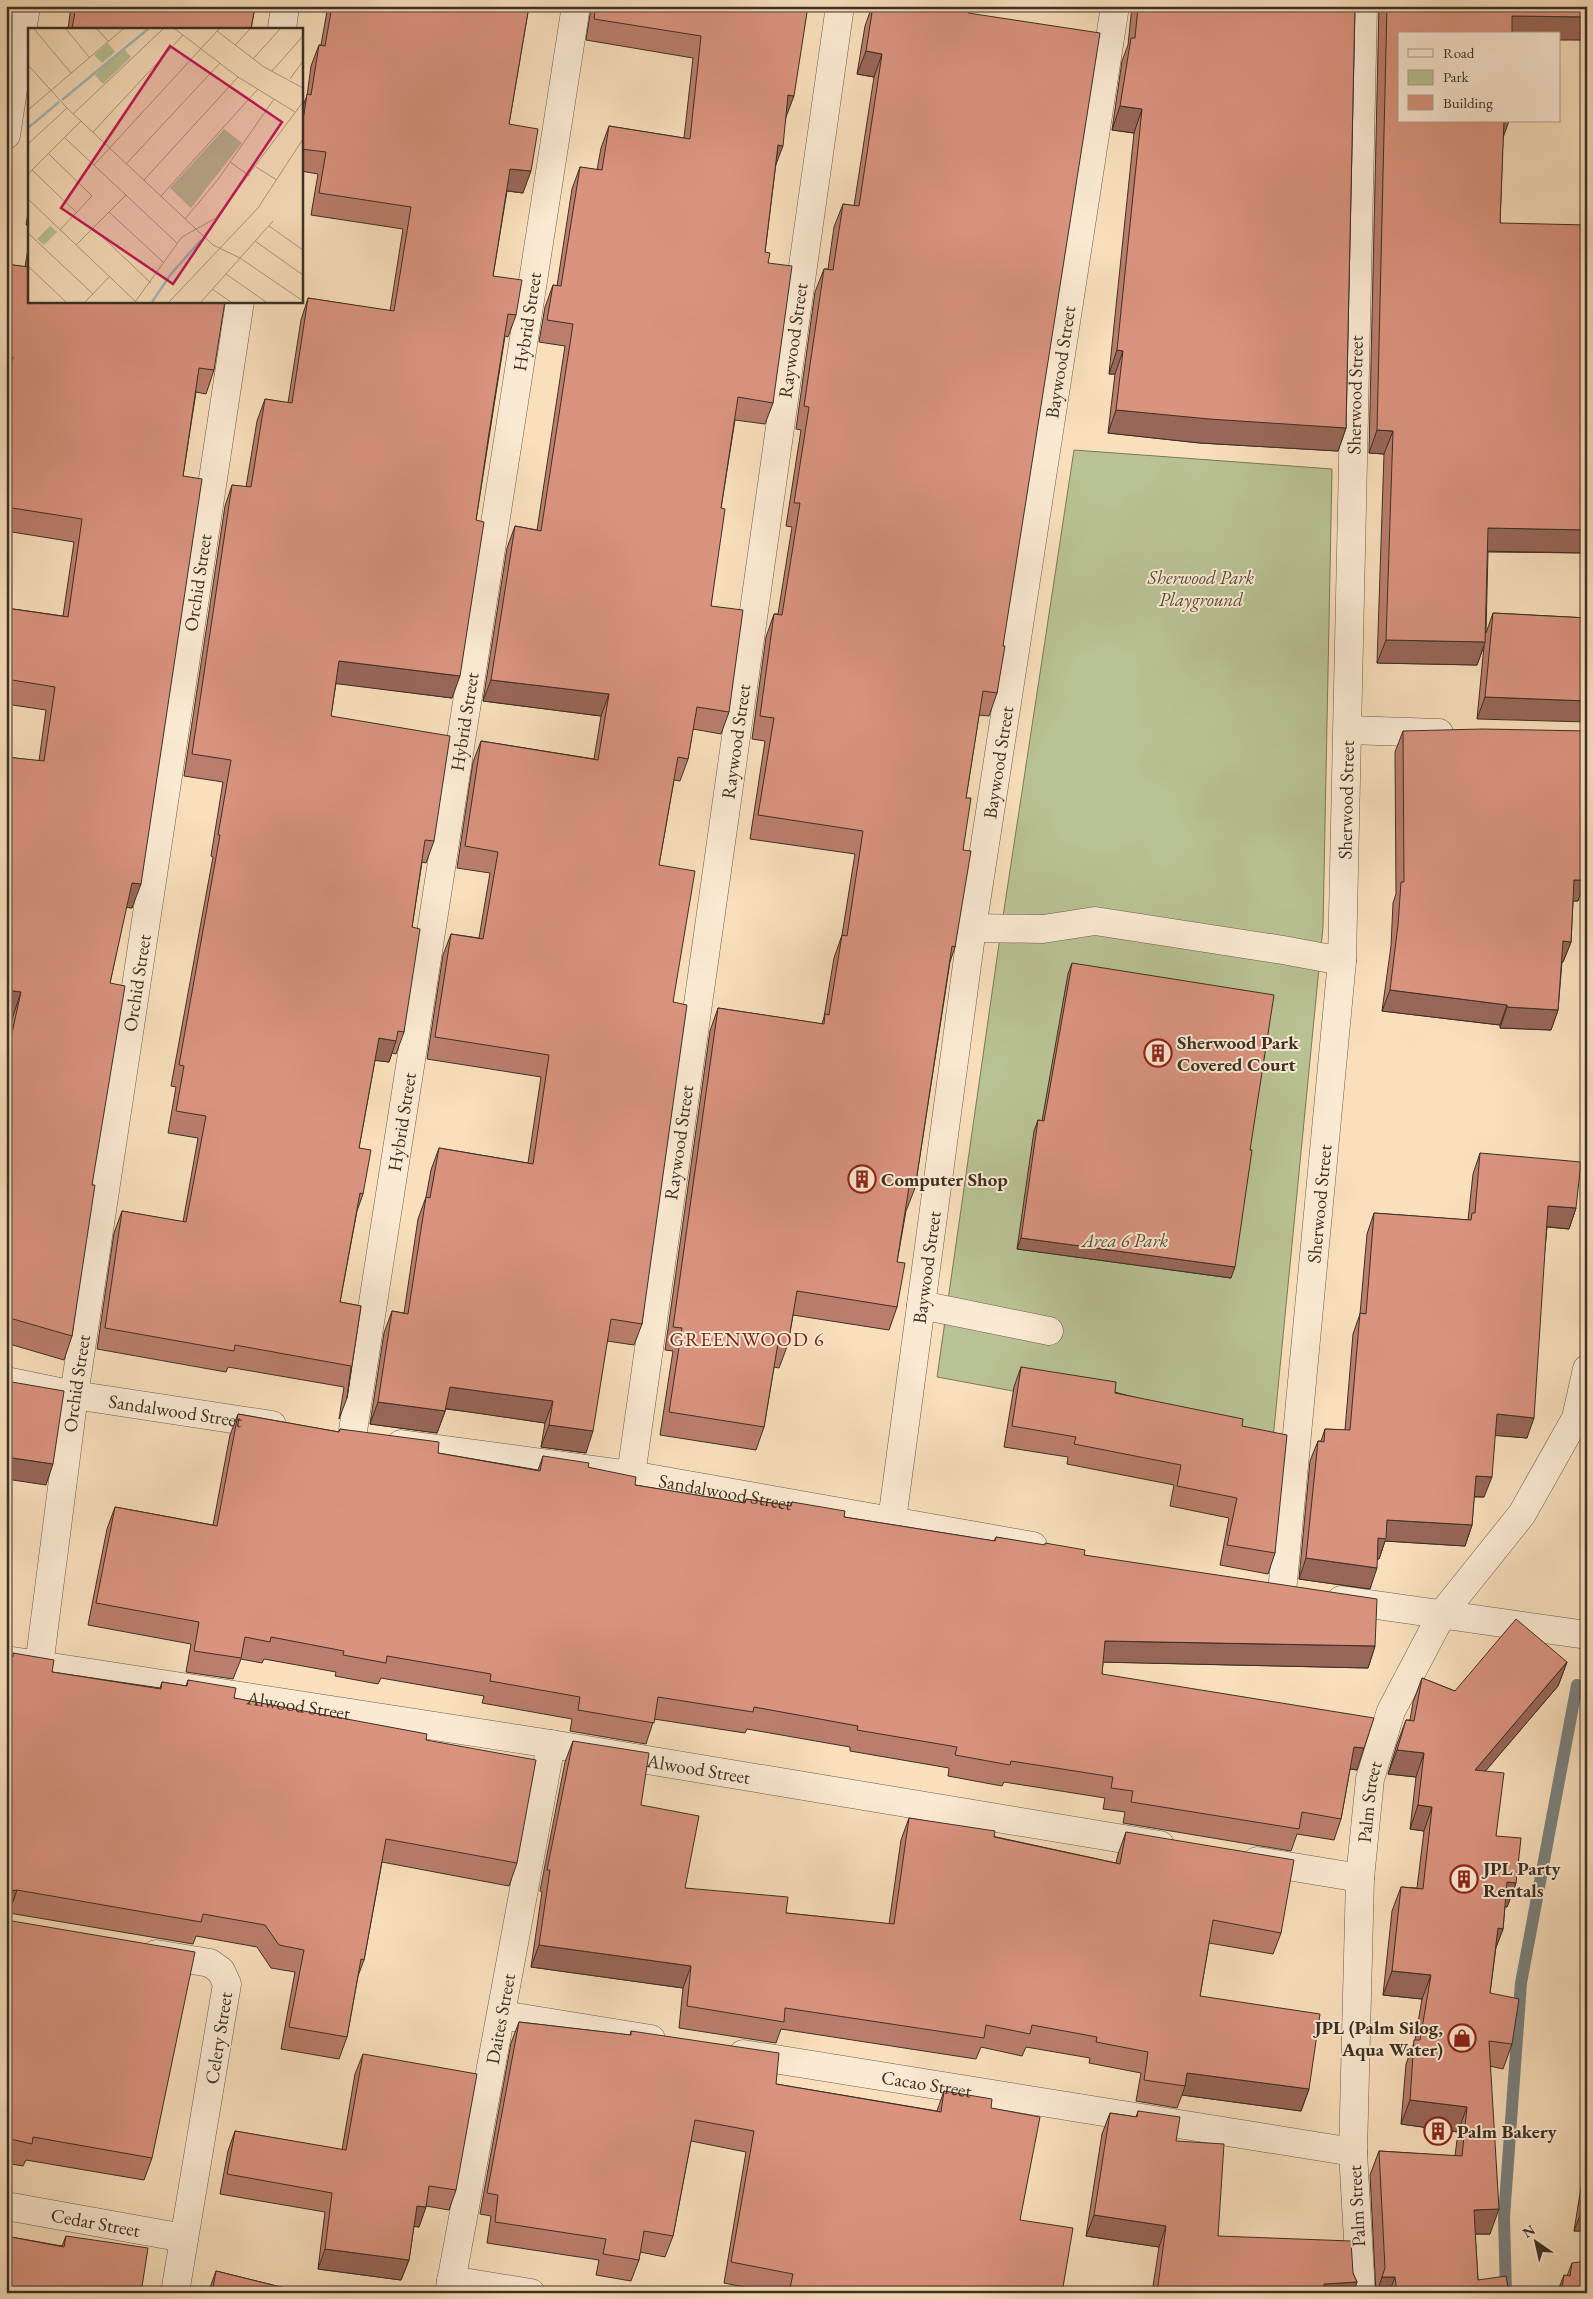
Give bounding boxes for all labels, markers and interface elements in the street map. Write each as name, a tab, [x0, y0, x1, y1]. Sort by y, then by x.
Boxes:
inset map	[28, 28, 302, 302]
legend	[1398, 32, 1560, 122]
text: Road	[1443, 43, 1475, 62]
text: Park	[1443, 67, 1470, 86]
text: Building	[1443, 93, 1493, 112]
street label: Hybrid Street	[507, 270, 547, 373]
street label: Raywood Street	[772, 281, 813, 400]
street label: Baywood Street	[1039, 304, 1081, 420]
street label: Sherwood Street	[1341, 335, 1369, 455]
street label: Orchid Street	[178, 532, 218, 633]
park label: Sherwood Park Playground	[1147, 565, 1255, 612]
street label: Hybrid Street	[444, 671, 485, 773]
street label: Raywood Street	[715, 682, 756, 801]
street label: Baywood Street	[977, 704, 1019, 820]
street label: Sherwood Street	[1332, 740, 1360, 860]
street label: Orchid Street	[117, 933, 157, 1034]
place label: Sherwood Park Covered Court	[1177, 1030, 1299, 1077]
building icon: Sherwood Park Covered Court	[1143, 1038, 1173, 1068]
street label: Hybrid Street	[382, 1071, 422, 1173]
street label: Raywood Street	[658, 1083, 699, 1202]
street label: Sherwood Street	[1301, 1143, 1337, 1264]
building icon: Computer Shop	[847, 1164, 877, 1194]
place label: Computer Shop	[881, 1167, 1008, 1192]
street label: Baywood Street	[907, 1209, 947, 1325]
park label: Area 6 Park	[1080, 1228, 1169, 1253]
district label: GREENWOOD 6	[669, 1326, 825, 1352]
street label: Orchid Street	[57, 1333, 96, 1434]
street label: Sandalwood Street	[107, 1388, 244, 1433]
street label: Sandalwood Street	[657, 1468, 794, 1516]
street label: Alwood Street	[244, 1685, 352, 1726]
street label: Alwood Street	[644, 1748, 752, 1790]
street label: Palm Street	[1352, 1758, 1388, 1844]
place label: JPL Party Rentals	[1481, 1856, 1562, 1903]
building icon: JPL Party Rentals	[1449, 1864, 1479, 1894]
street label: Daites Street	[480, 1971, 521, 2066]
street label: Celery Street	[199, 1990, 238, 2086]
place label: JPL (Palm Silog, Aqua Water)	[1313, 2015, 1443, 2062]
shop icon: JPL (Palm Silog, Aqua Water)	[1447, 2023, 1477, 2053]
street label: Cacao Street	[880, 2064, 974, 2104]
building icon: Palm Bakery	[1423, 2116, 1453, 2146]
place label: Palm Bakery	[1457, 2119, 1558, 2144]
street label: Palm Street	[1342, 2164, 1371, 2248]
street label: Cedar Street	[49, 2202, 142, 2243]
north arrow	[1510, 2216, 1560, 2266]
text: N	[1519, 2220, 1539, 2242]

